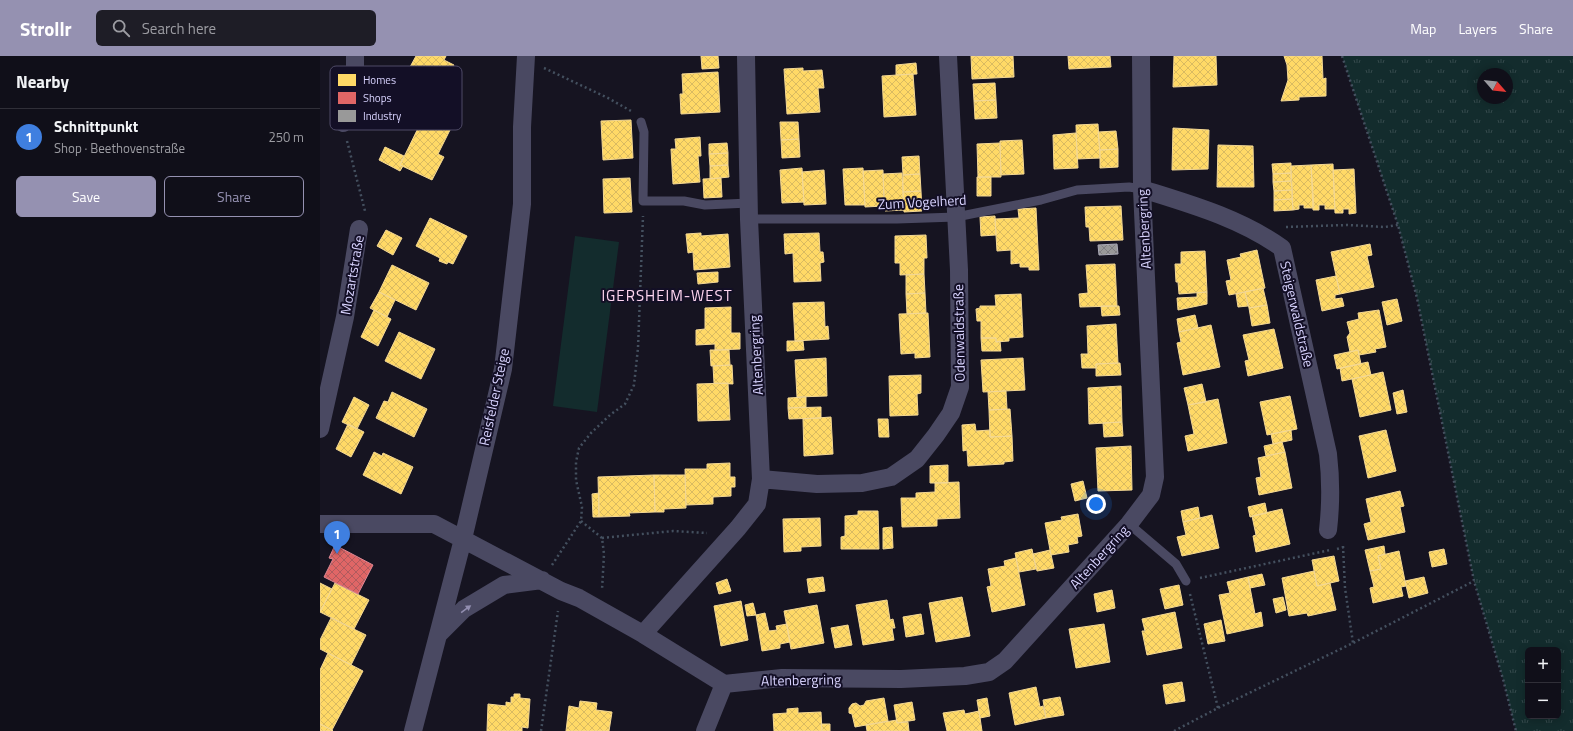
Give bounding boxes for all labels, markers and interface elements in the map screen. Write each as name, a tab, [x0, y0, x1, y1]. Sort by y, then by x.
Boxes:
search box	[96, 10, 376, 46]
text: Strollr	[20, 14, 72, 43]
icon: search	[110, 17, 132, 39]
text: Search here	[142, 17, 216, 40]
text: Map	[1410, 18, 1436, 39]
text: Layers	[1458, 18, 1497, 39]
text: Share	[1519, 18, 1553, 39]
legend	[330, 66, 462, 130]
north arrow	[1477, 68, 1513, 104]
text: Nearby	[16, 69, 69, 95]
text: Homes	[363, 72, 396, 88]
text: Shops	[363, 90, 392, 106]
text: Industry	[363, 108, 402, 124]
text: Schnittpunkt	[54, 115, 138, 138]
text: 1	[25, 127, 33, 147]
text: 250 m	[268, 127, 304, 147]
text: Shop · Beethovenstraße	[54, 138, 185, 158]
button: Save	[16, 176, 156, 217]
button: Share	[164, 176, 304, 217]
street label: Altenbergring	[1131, 188, 1156, 270]
street label: Zum Vogelherd	[877, 189, 967, 214]
street label: Mozartstraße	[334, 233, 369, 316]
street label: Steigerwaldstraße	[1275, 259, 1320, 369]
district label: IGERSHEIM-WEST	[601, 284, 733, 307]
street label: Odenwaldstraße	[947, 284, 970, 382]
street label: Altenbergring	[743, 314, 768, 396]
street label: Reisfelder Steige	[473, 346, 514, 448]
your location	[1086, 494, 1106, 514]
street label: Altenbergring	[1064, 520, 1133, 593]
pin: 1	[324, 521, 350, 554]
one-way arrow	[461, 605, 471, 613]
map controls	[1525, 647, 1561, 719]
button: +	[1525, 647, 1561, 683]
street label: Altenbergring	[761, 668, 841, 691]
button: −	[1525, 683, 1561, 719]

